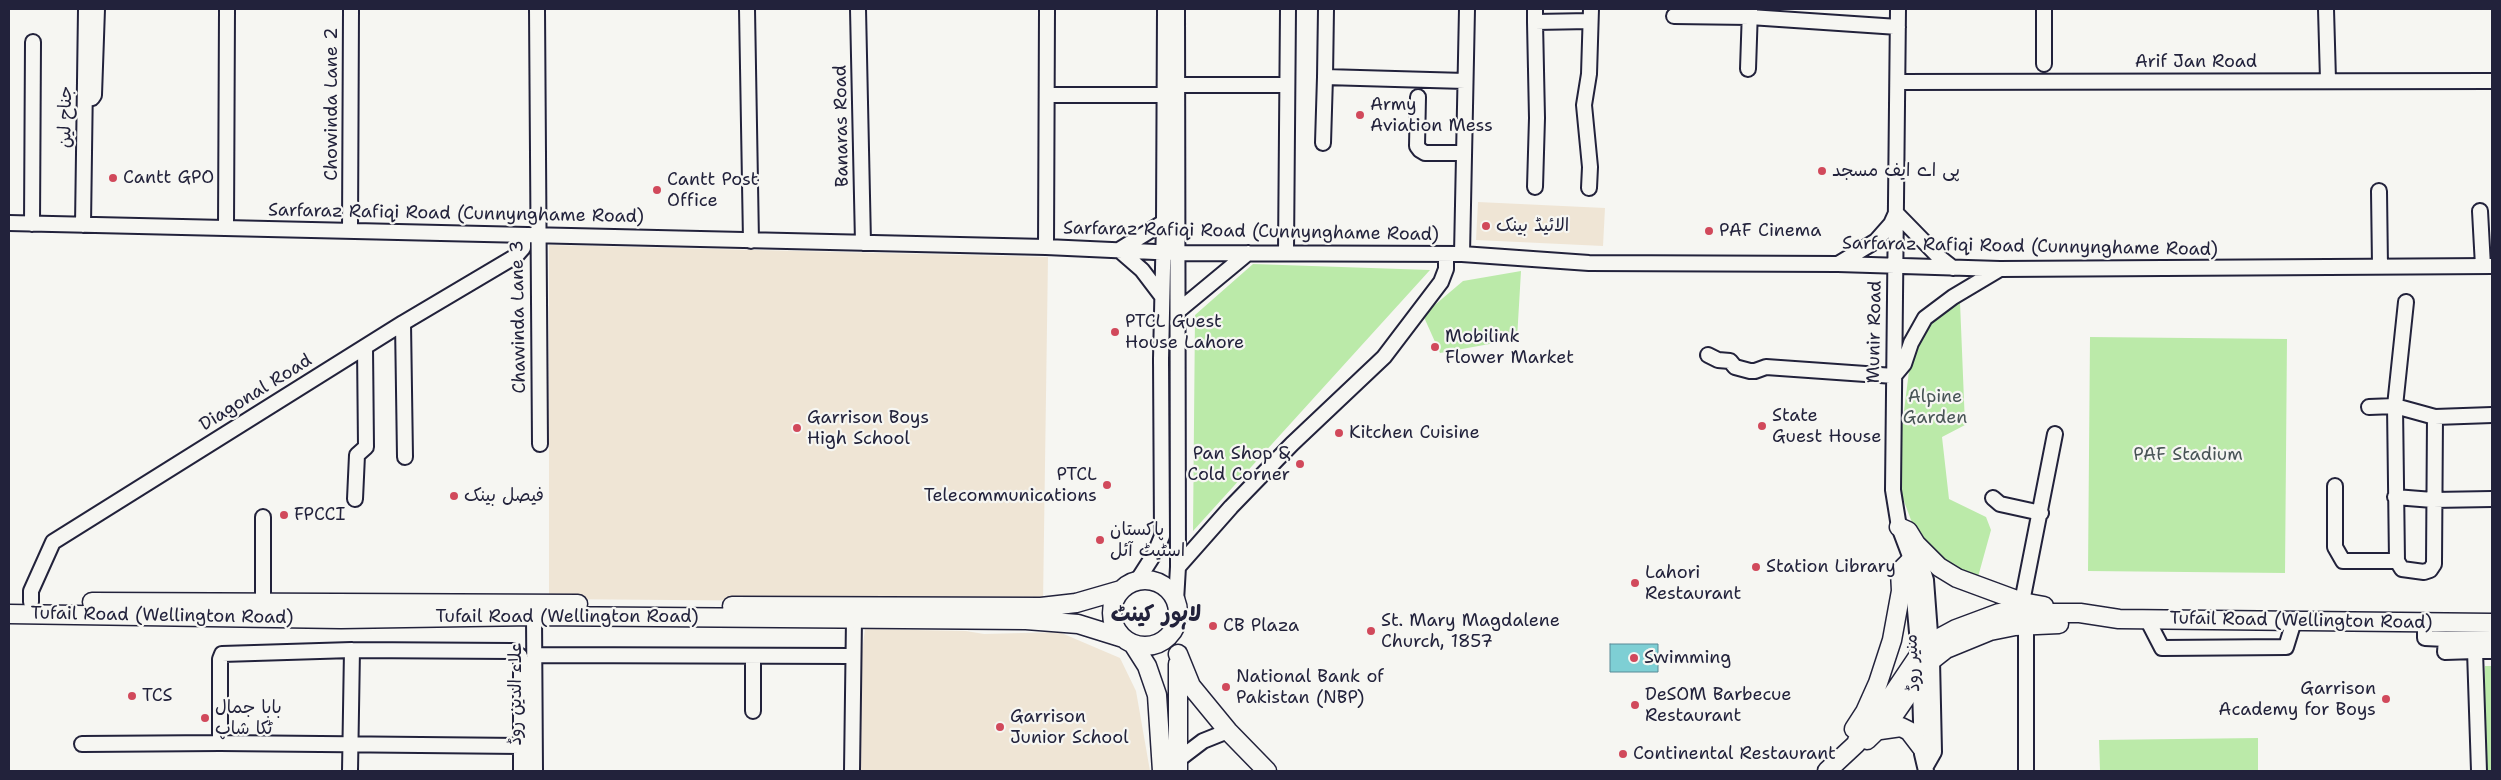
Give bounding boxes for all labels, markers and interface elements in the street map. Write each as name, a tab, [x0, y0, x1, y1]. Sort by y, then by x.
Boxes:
street label: Chowinda Lane 2	[321, 27, 343, 181]
street label: Arif Jan Road	[2135, 51, 2257, 73]
street label: Banaras Road	[830, 65, 854, 187]
street label: جناح لین	[55, 86, 77, 148]
place label: Army Aviation Mess	[1370, 94, 1493, 136]
marker: Army Aviation Mess	[1354, 109, 1366, 121]
place label: پی اے ایف مسجد	[1832, 160, 1960, 182]
marker: پی اے ایف مسجد	[1816, 165, 1828, 177]
place label: Cantt GPO	[123, 167, 214, 189]
place label: Cantt Post Office	[667, 169, 758, 212]
marker: Cantt GPO	[107, 172, 119, 184]
marker: Cantt Post Office	[651, 184, 663, 196]
street label: Sarfaraz Rafiqi Road (Cunnynghame Road)	[268, 200, 644, 228]
place label: الائیڈ بینک	[1496, 215, 1569, 237]
street label: Sarfaraz Rafiqi Road (Cunnynghame Road)	[1063, 218, 1439, 246]
marker: الائیڈ بینک	[1480, 220, 1492, 232]
place label: PAF Cinema	[1719, 220, 1821, 242]
marker: PAF Cinema	[1703, 225, 1715, 237]
street label: Sarfaraz Rafiqi Road (Cunnynghame Road)	[1842, 233, 2218, 261]
street label: Chawinda Lane 3	[507, 240, 531, 394]
street label: Munir Road	[1863, 280, 1887, 384]
place label: PTCL Guest House Lahore	[1125, 311, 1244, 354]
marker: PTCL Guest House Lahore	[1109, 326, 1121, 338]
place label: Mobilink Flower Market	[1445, 326, 1574, 368]
marker: Mobilink Flower Market	[1429, 341, 1441, 353]
street label: Diagonal Road	[196, 350, 316, 436]
park label: Alpine Garden	[1903, 386, 1967, 428]
place label: State Guest House	[1772, 405, 1881, 448]
place label: Garrison Boys High School	[807, 407, 929, 449]
marker: State Guest House	[1756, 420, 1768, 432]
marker: Garrison Boys High School	[791, 422, 803, 434]
place label: Kitchen Cuisine	[1349, 422, 1480, 444]
marker: Kitchen Cuisine	[1333, 427, 1345, 439]
place label: Pan Shop & Cold Corner	[1187, 443, 1290, 486]
park label: PAF Stadium	[2133, 444, 2243, 466]
marker: Pan Shop & Cold Corner	[1294, 458, 1306, 470]
place label: PTCL Telecommunications	[924, 464, 1097, 506]
marker: PTCL Telecommunications	[1101, 479, 1113, 491]
place label: فیصل بینک	[464, 485, 544, 507]
marker: فیصل بینک	[448, 490, 460, 502]
place label: FPCCI	[294, 504, 346, 526]
marker: FPCCI	[278, 509, 290, 521]
place label: پاکستان اسٹیٹ آئل	[1110, 519, 1185, 562]
marker: پاکستان اسٹیٹ آئل	[1094, 534, 1106, 546]
place label: Station Library	[1766, 556, 1896, 578]
marker: Station Library	[1750, 561, 1762, 573]
place label: Lahori Restaurant	[1645, 562, 1741, 604]
marker: Lahori Restaurant	[1629, 577, 1641, 589]
district label: لاہور کینٹ	[1111, 602, 1201, 628]
street label: Tufail Road (Wellington Road)	[30, 603, 294, 629]
street label: Tufail Road (Wellington Road)	[436, 606, 698, 628]
street label: Tufail Road (Wellington Road)	[2169, 608, 2433, 634]
place label: St. Mary Magdalene Church, 1857	[1381, 610, 1560, 652]
place label: CB Plaza	[1223, 615, 1299, 637]
marker: CB Plaza	[1207, 620, 1219, 632]
marker: St. Mary Magdalene Church, 1857	[1365, 625, 1377, 637]
street label: منیر روڈ	[1901, 633, 1925, 693]
street label: علاء الدین روڈ	[505, 643, 527, 745]
place label: Swimming	[1644, 647, 1731, 669]
marker: Swimming	[1628, 652, 1640, 664]
place label: National Bank of Pakistan (NBP)	[1236, 666, 1384, 709]
place label: Garrison Academy for Boys	[2218, 678, 2376, 721]
marker: National Bank of Pakistan (NBP)	[1220, 681, 1232, 693]
place label: DeSOM Barbecue Restaurant	[1645, 684, 1792, 726]
place label: TCS	[142, 685, 173, 707]
marker: TCS	[126, 690, 138, 702]
marker: Garrison Academy for Boys	[2380, 693, 2392, 705]
place label: بابا جمال ٹکا شاپ	[215, 697, 282, 740]
marker: DeSOM Barbecue Restaurant	[1629, 699, 1641, 711]
place label: Garrison Junior School	[1010, 706, 1129, 749]
marker: بابا جمال ٹکا شاپ	[199, 712, 211, 724]
marker: Garrison Junior School	[994, 721, 1006, 733]
place label: Continental Restaurant	[1633, 743, 1836, 765]
marker: Continental Restaurant	[1617, 748, 1629, 760]

